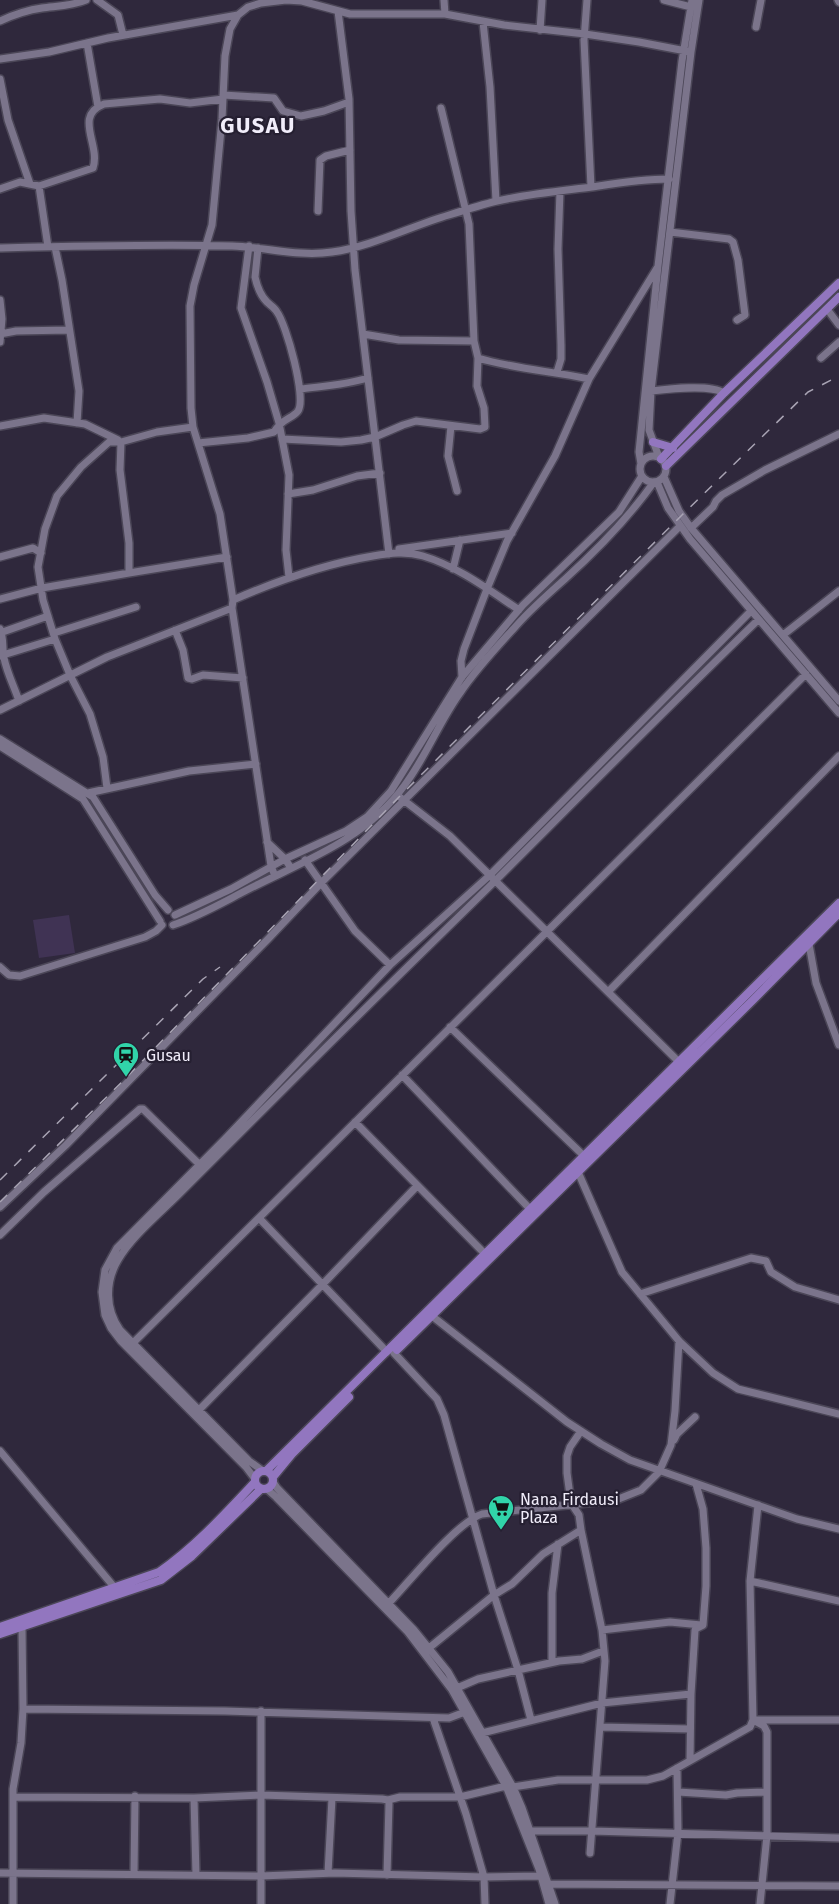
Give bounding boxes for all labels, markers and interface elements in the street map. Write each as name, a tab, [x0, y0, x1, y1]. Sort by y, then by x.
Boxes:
district label: GUSAU	[220, 112, 296, 139]
station icon: Gusau	[111, 1040, 141, 1078]
place label: Gusau	[146, 1046, 191, 1065]
place label: Nana Firdausi Plaza	[520, 1490, 619, 1527]
supermarket icon: Nana Firdausi Plaza	[486, 1493, 516, 1531]

